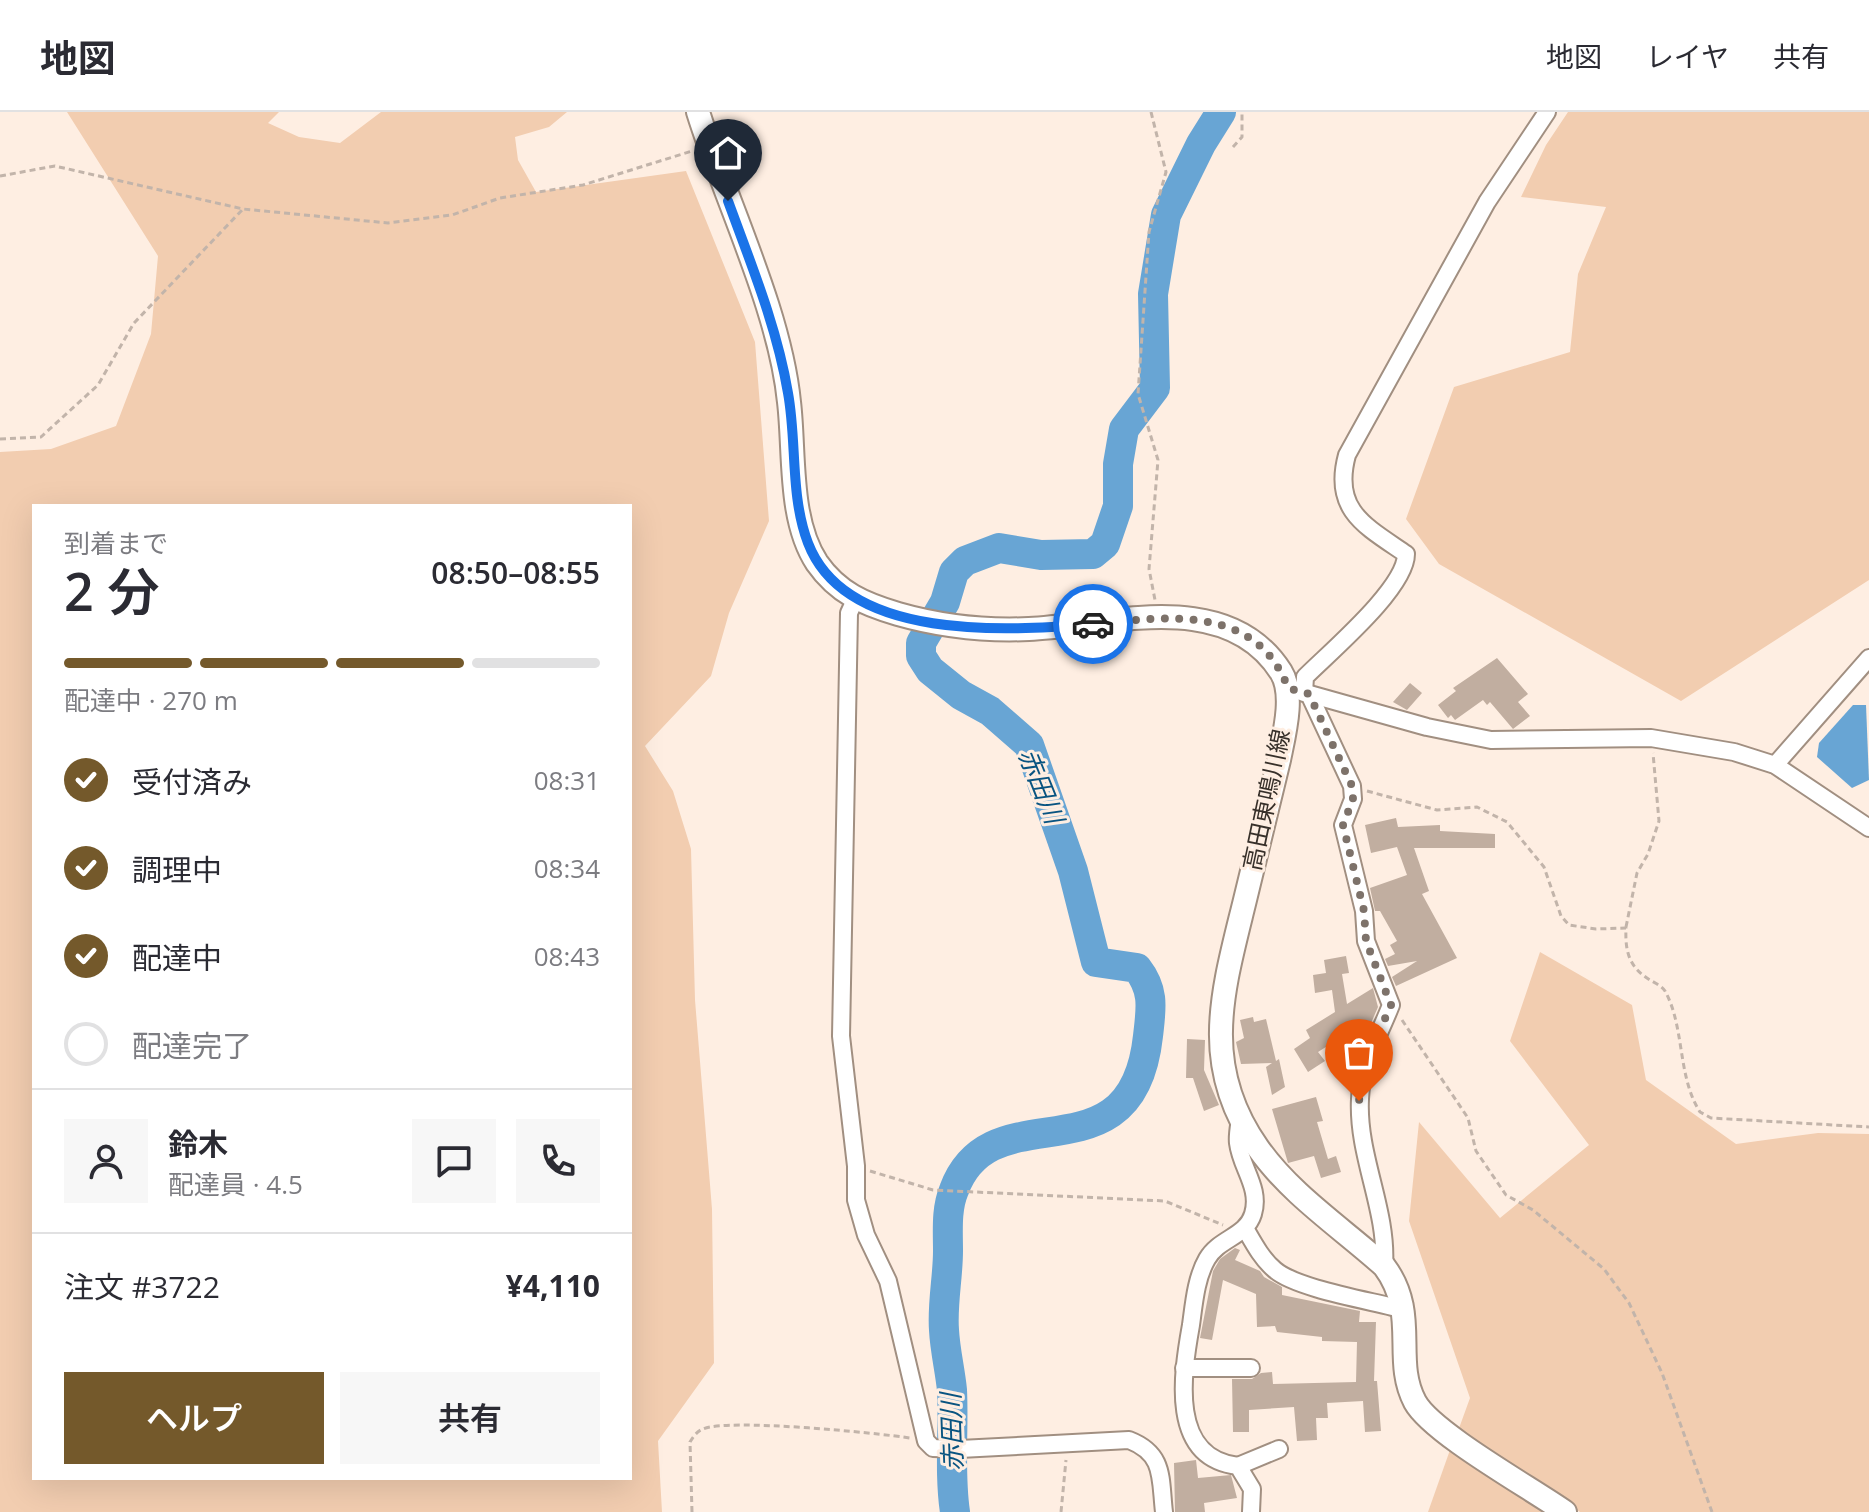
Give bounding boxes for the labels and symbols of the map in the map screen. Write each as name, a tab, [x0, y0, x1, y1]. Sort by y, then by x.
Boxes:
pin	[694, 119, 762, 201]
courier	[1053, 584, 1133, 664]
street label: 高田東鳴川線	[1234, 726, 1297, 874]
water label: 赤田川	[1011, 743, 1074, 831]
pin	[1325, 1019, 1393, 1101]
water label: 赤田川	[932, 1389, 970, 1472]

